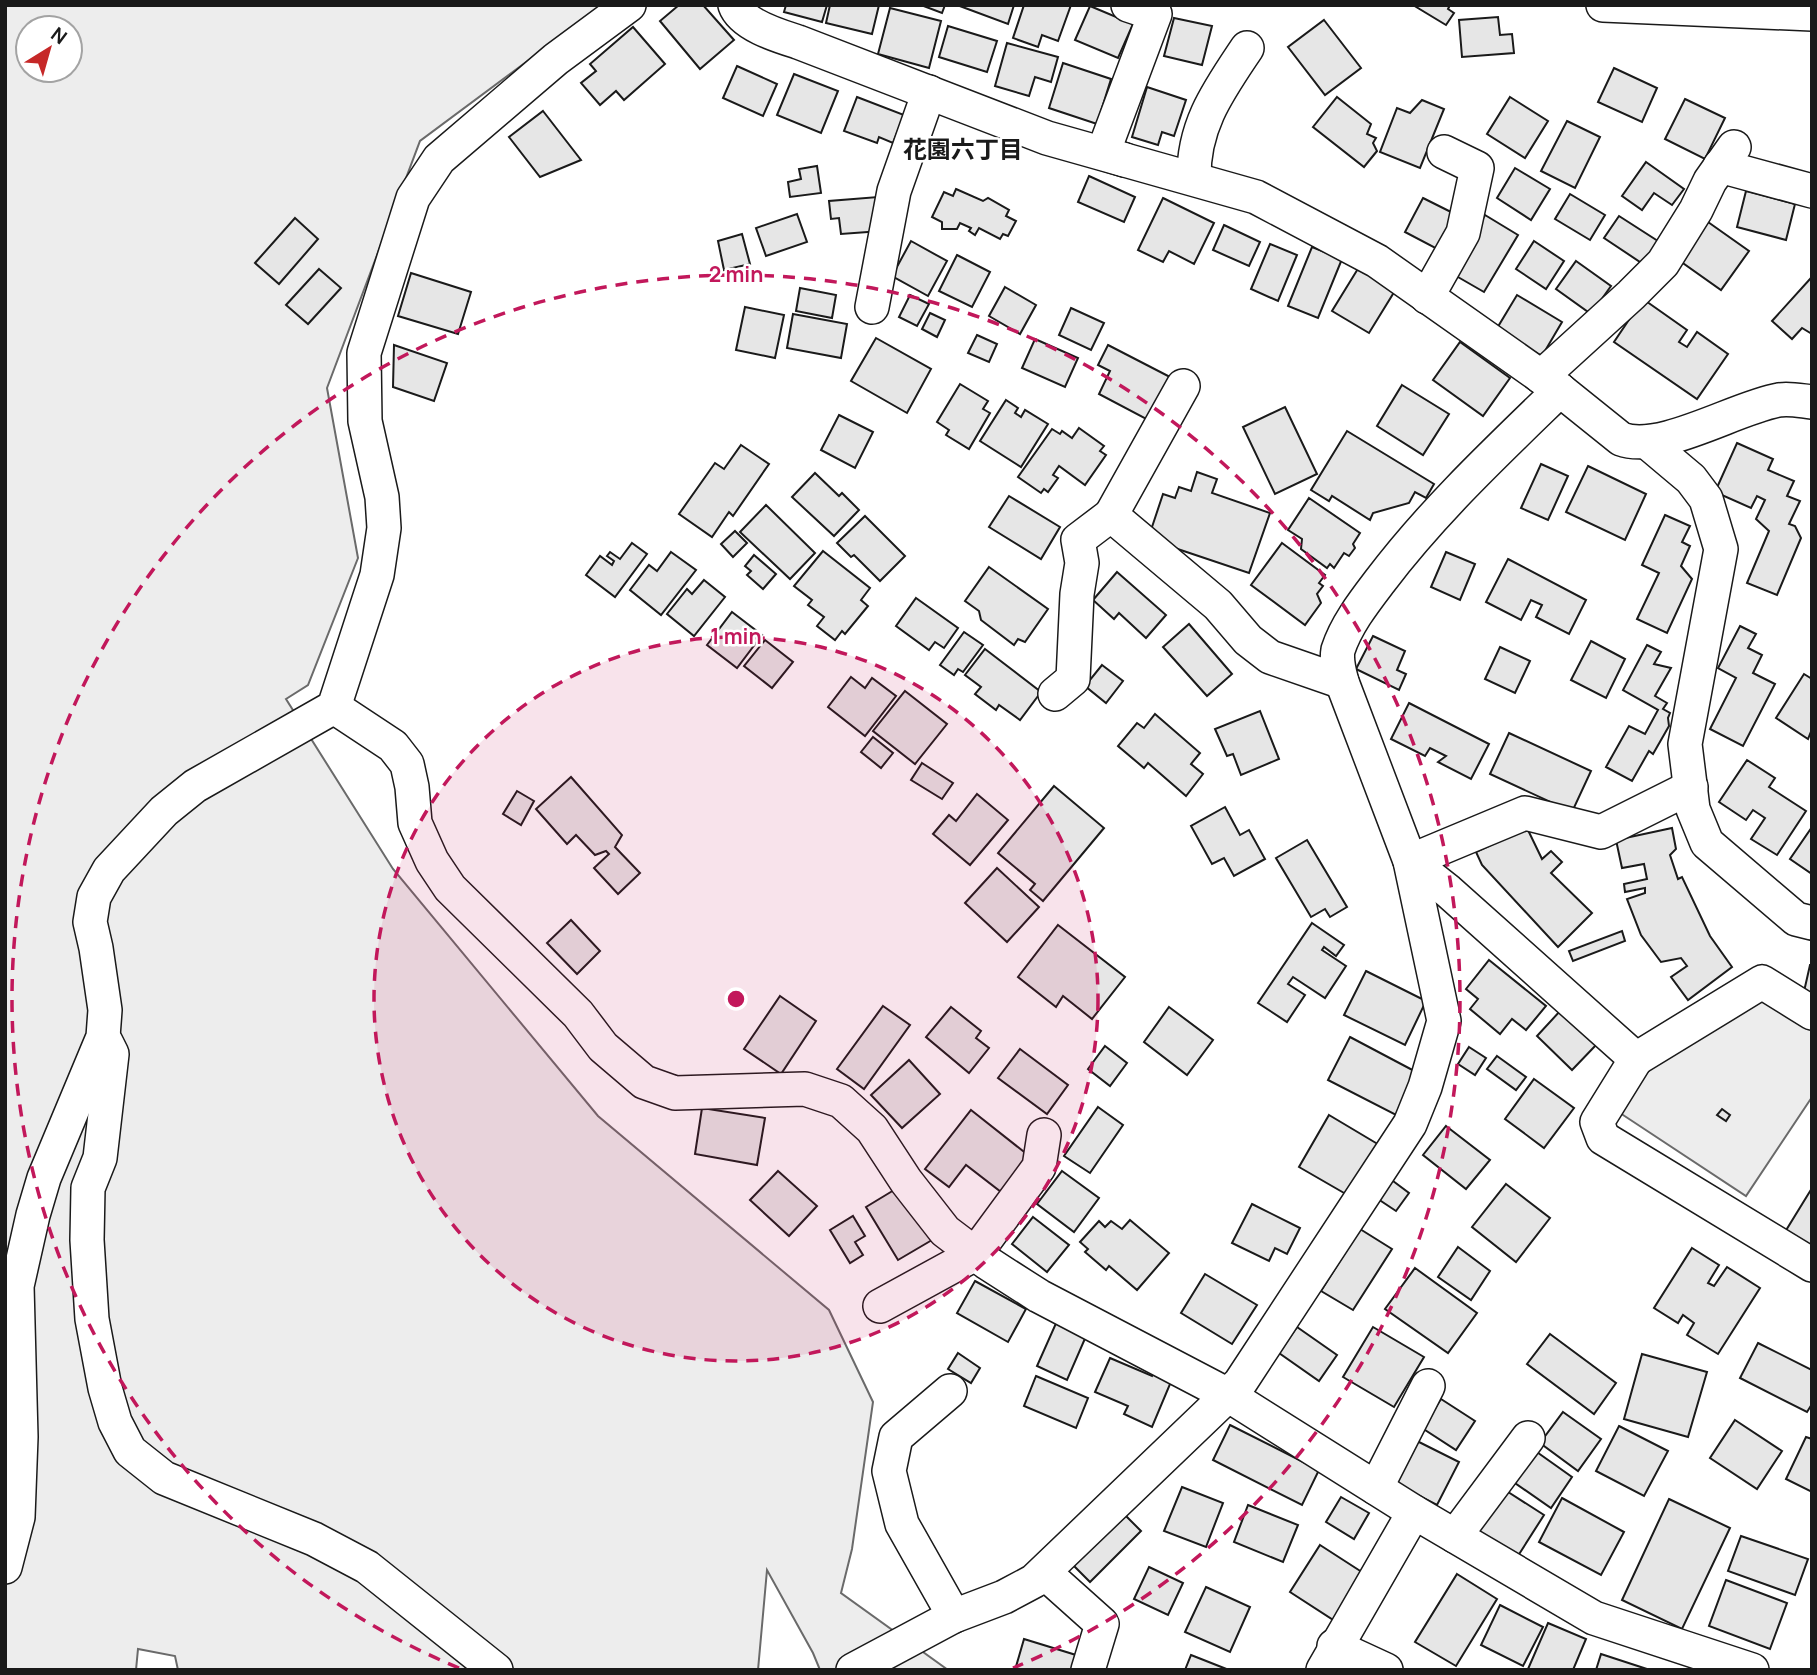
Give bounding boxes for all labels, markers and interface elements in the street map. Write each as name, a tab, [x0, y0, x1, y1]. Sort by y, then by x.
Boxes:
north arrow	[14, 14, 84, 84]
text: N	[46, 21, 73, 50]
district label: 花園六丁目	[903, 132, 1023, 165]
text: 2 min	[709, 260, 763, 288]
text: 1 min	[710, 622, 762, 650]
centre of rings	[724, 987, 748, 1011]

